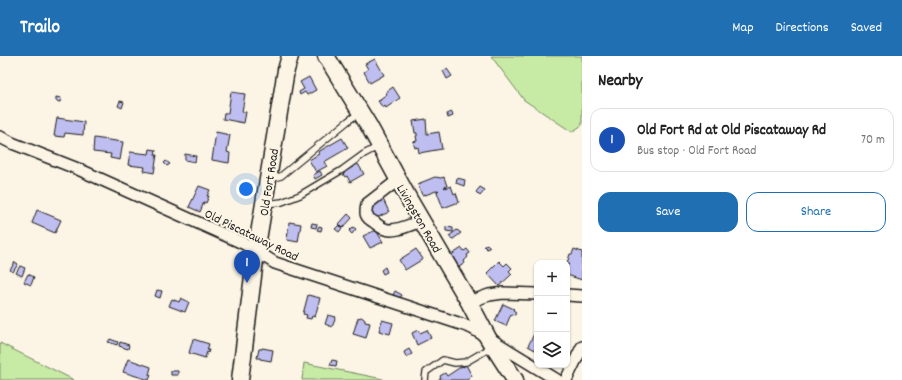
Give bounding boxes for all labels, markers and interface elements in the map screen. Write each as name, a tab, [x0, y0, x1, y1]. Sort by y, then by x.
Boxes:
text: Trailo	[20, 15, 60, 42]
text: Map	[732, 18, 754, 38]
text: Directions	[776, 18, 829, 38]
text: Saved	[851, 18, 882, 38]
text: Nearby	[598, 70, 642, 94]
text: Old Fort Rd at Old Piscataway Rd	[637, 120, 826, 142]
text: 1	[611, 131, 613, 150]
text: 70 m	[861, 131, 885, 150]
text: Bus stop · Old Fort Road	[637, 142, 756, 161]
street label: Old Fort Road	[256, 147, 285, 218]
your location	[236, 179, 256, 199]
street label: Livingston Road	[390, 181, 445, 257]
button: Save	[598, 192, 738, 232]
button: Share	[746, 192, 886, 232]
street label: Old Piscataway Road	[201, 205, 301, 267]
pin: 1	[234, 250, 260, 283]
map controls	[534, 260, 570, 368]
button: +	[534, 260, 570, 296]
button: −	[534, 296, 570, 332]
button: layers	[534, 332, 570, 368]

